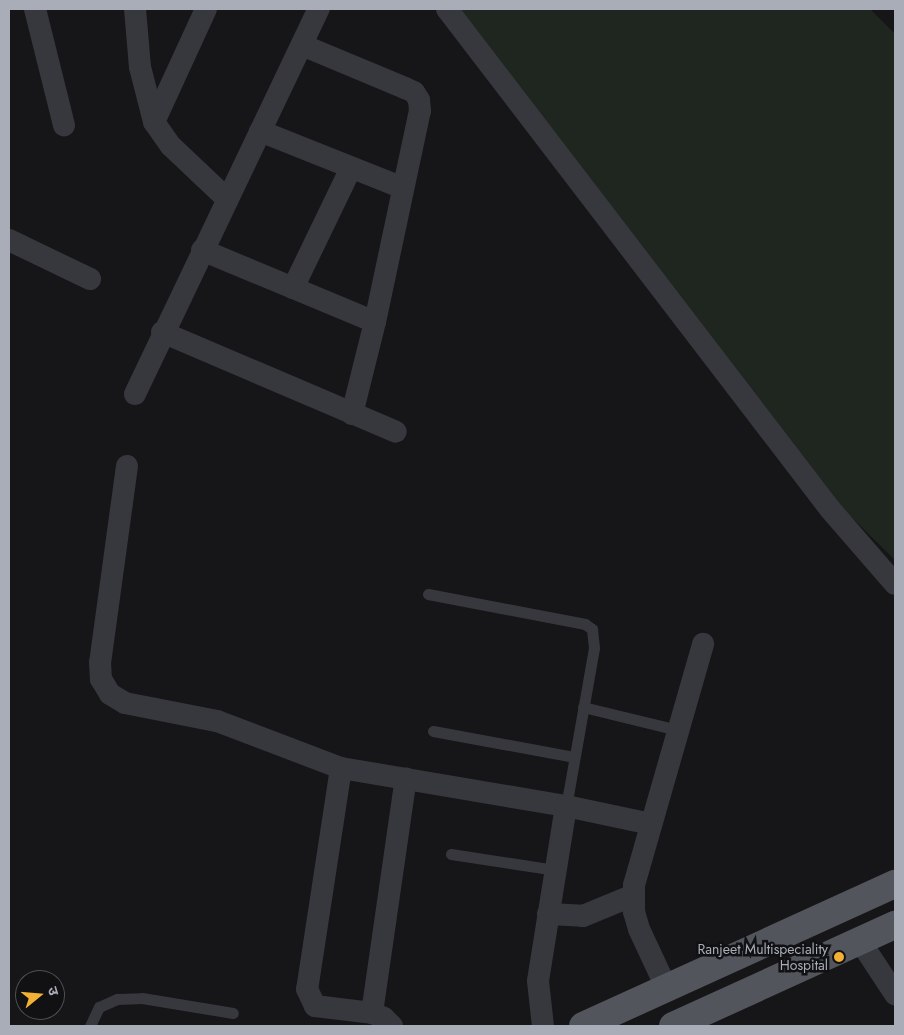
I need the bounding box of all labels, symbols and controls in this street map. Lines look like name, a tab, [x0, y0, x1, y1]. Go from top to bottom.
place label: Ranjeet Multispeciality Hospital	[697, 941, 828, 974]
marker: Ranjeet Multispeciality Hospital	[832, 950, 846, 964]
north arrow	[15, 970, 65, 1020]
text: उ	[43, 984, 64, 998]

